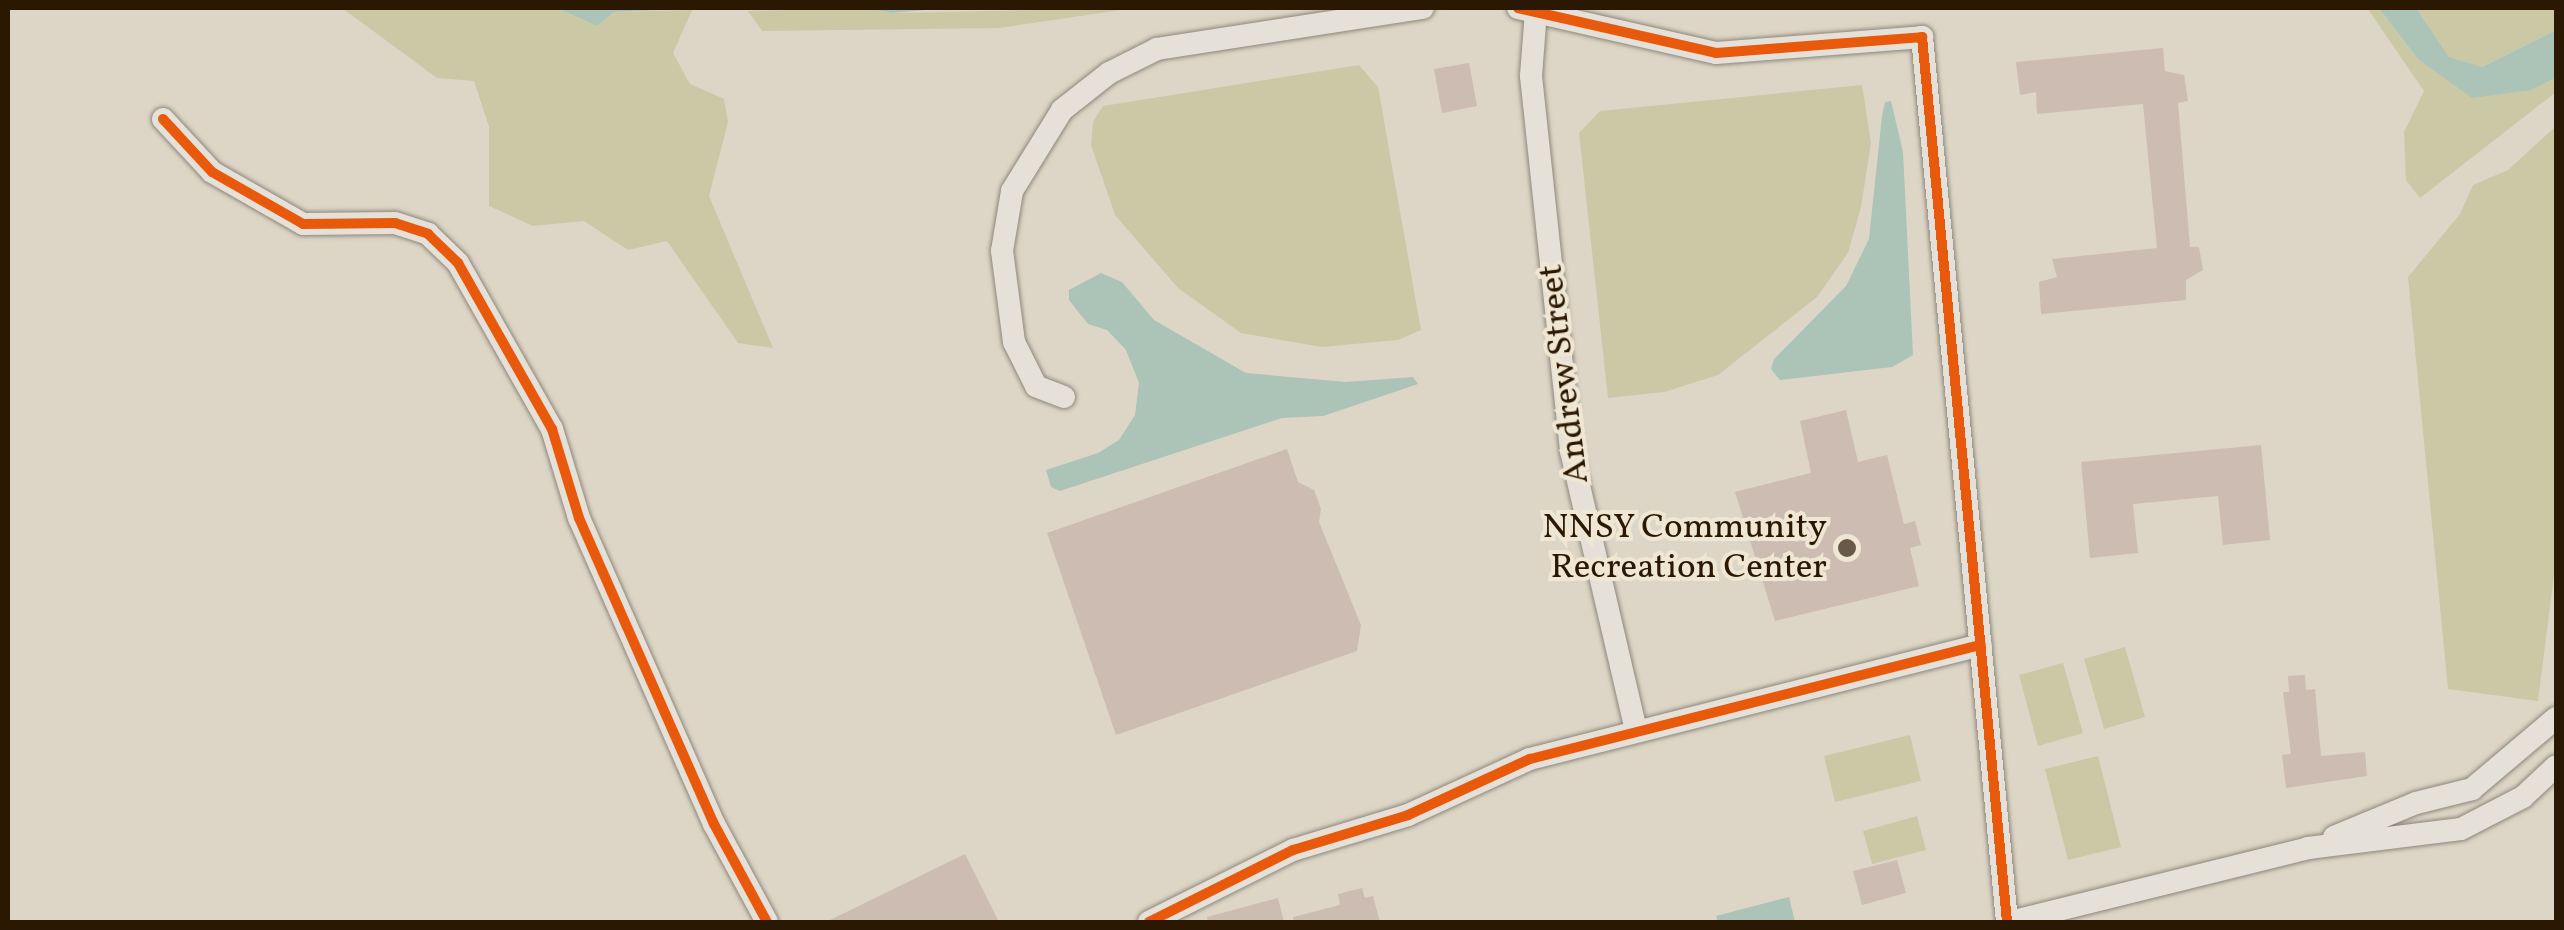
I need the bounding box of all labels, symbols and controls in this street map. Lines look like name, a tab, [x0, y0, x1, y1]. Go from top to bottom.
street label: Andrew Street	[1531, 261, 1599, 487]
place label: NNSY Community Recreation Center	[1542, 507, 1827, 589]
marker: NNSY Community Recreation Center	[1836, 537, 1858, 559]

